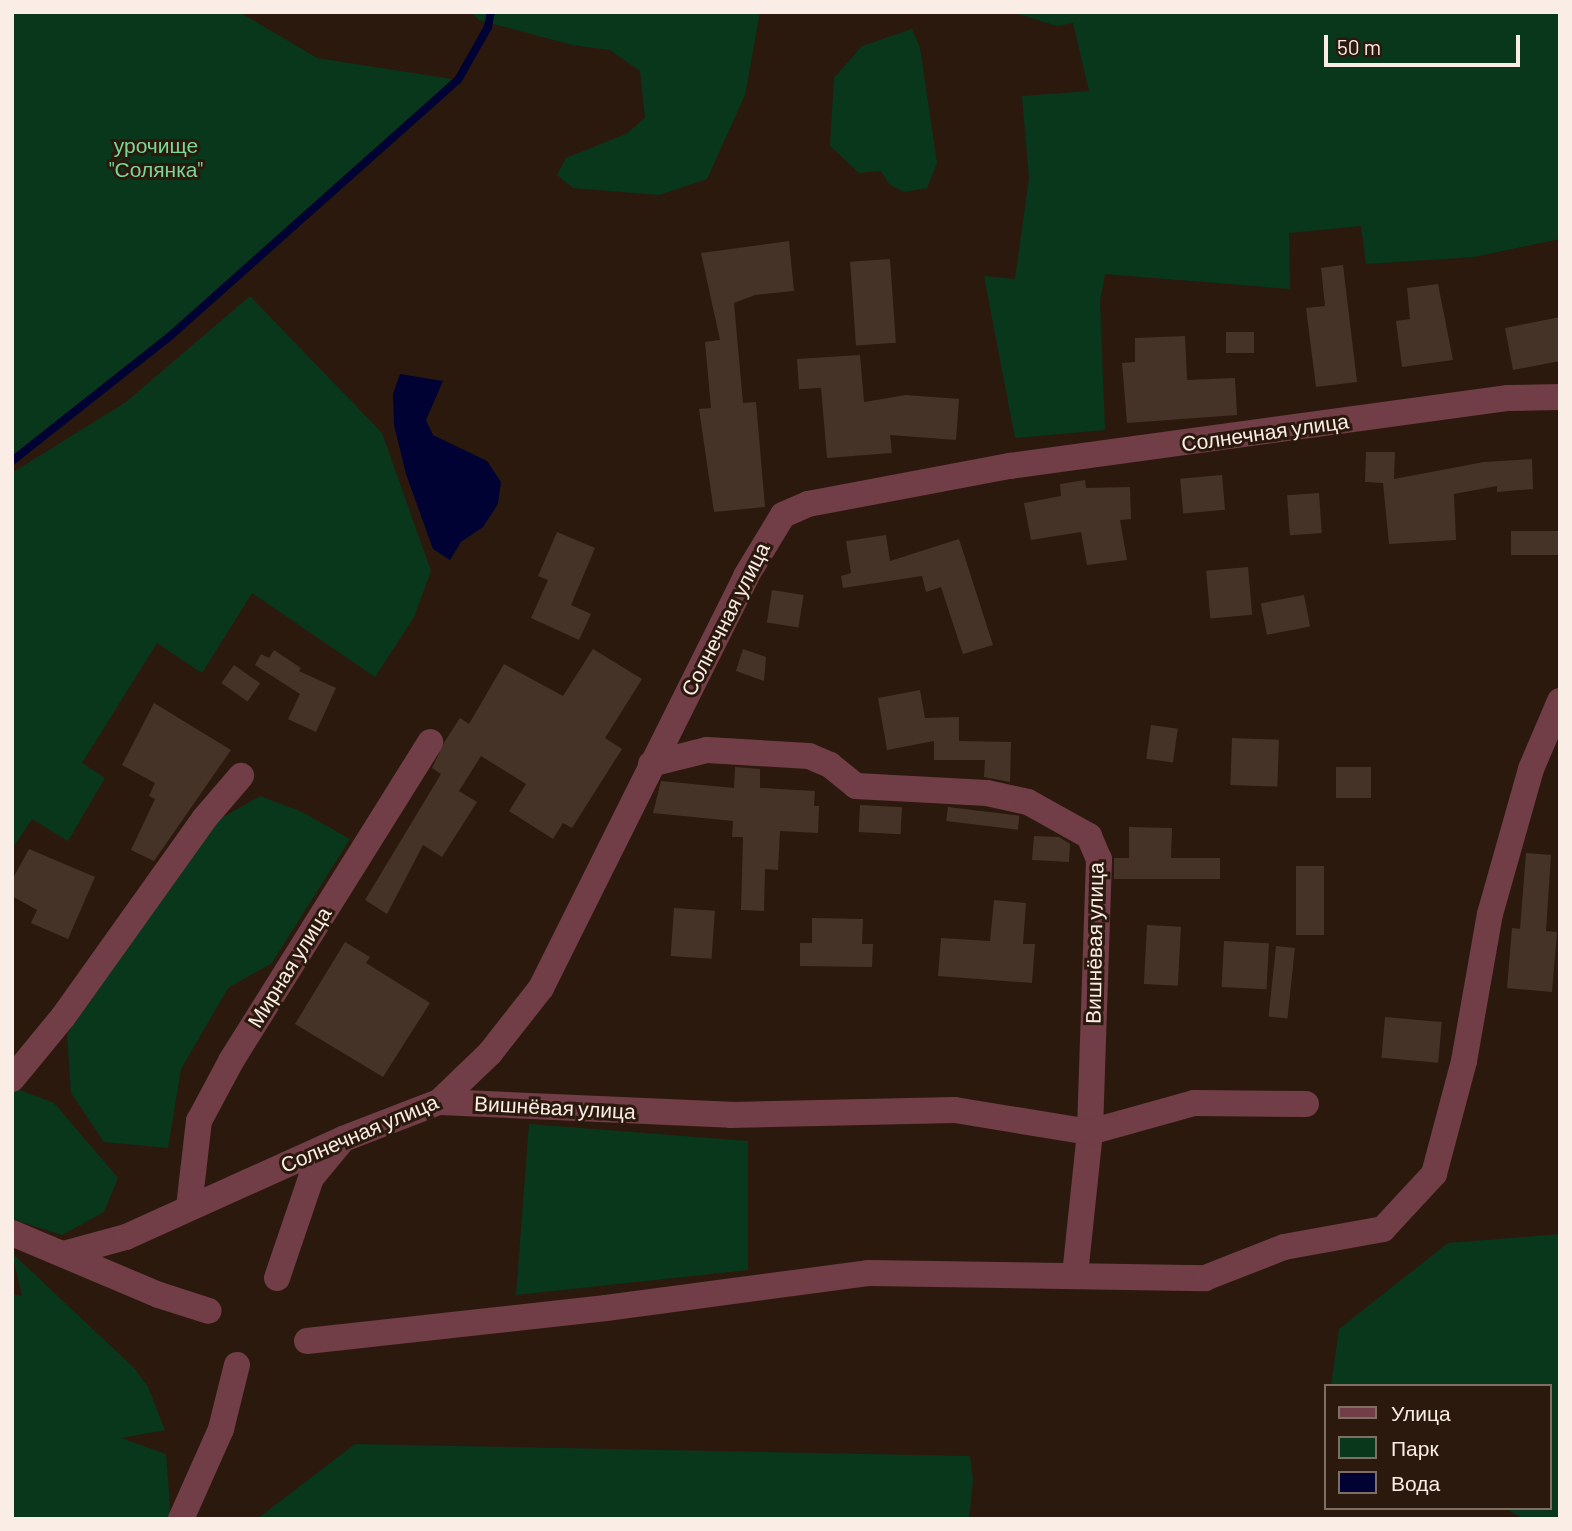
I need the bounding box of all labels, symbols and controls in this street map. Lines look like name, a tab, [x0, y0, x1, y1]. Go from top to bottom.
scale bar	[1327, 21, 1523, 65]
text: 50 m	[1337, 34, 1381, 59]
park label: урочище "Солянка"	[109, 132, 203, 182]
street label: Солнечная улица	[1180, 408, 1350, 456]
street label: Солнечная улица	[675, 538, 775, 700]
street label: Вишнёвая улица	[1080, 862, 1108, 1024]
street label: Мирная улица	[242, 902, 336, 1032]
street label: Солнечная улица	[276, 1088, 442, 1178]
street label: Вишнёвая улица	[474, 1090, 636, 1124]
legend	[1324, 1384, 1551, 1510]
text: Улица	[1391, 1400, 1451, 1425]
text: Парк	[1391, 1435, 1439, 1460]
text: Вода	[1391, 1470, 1440, 1495]

